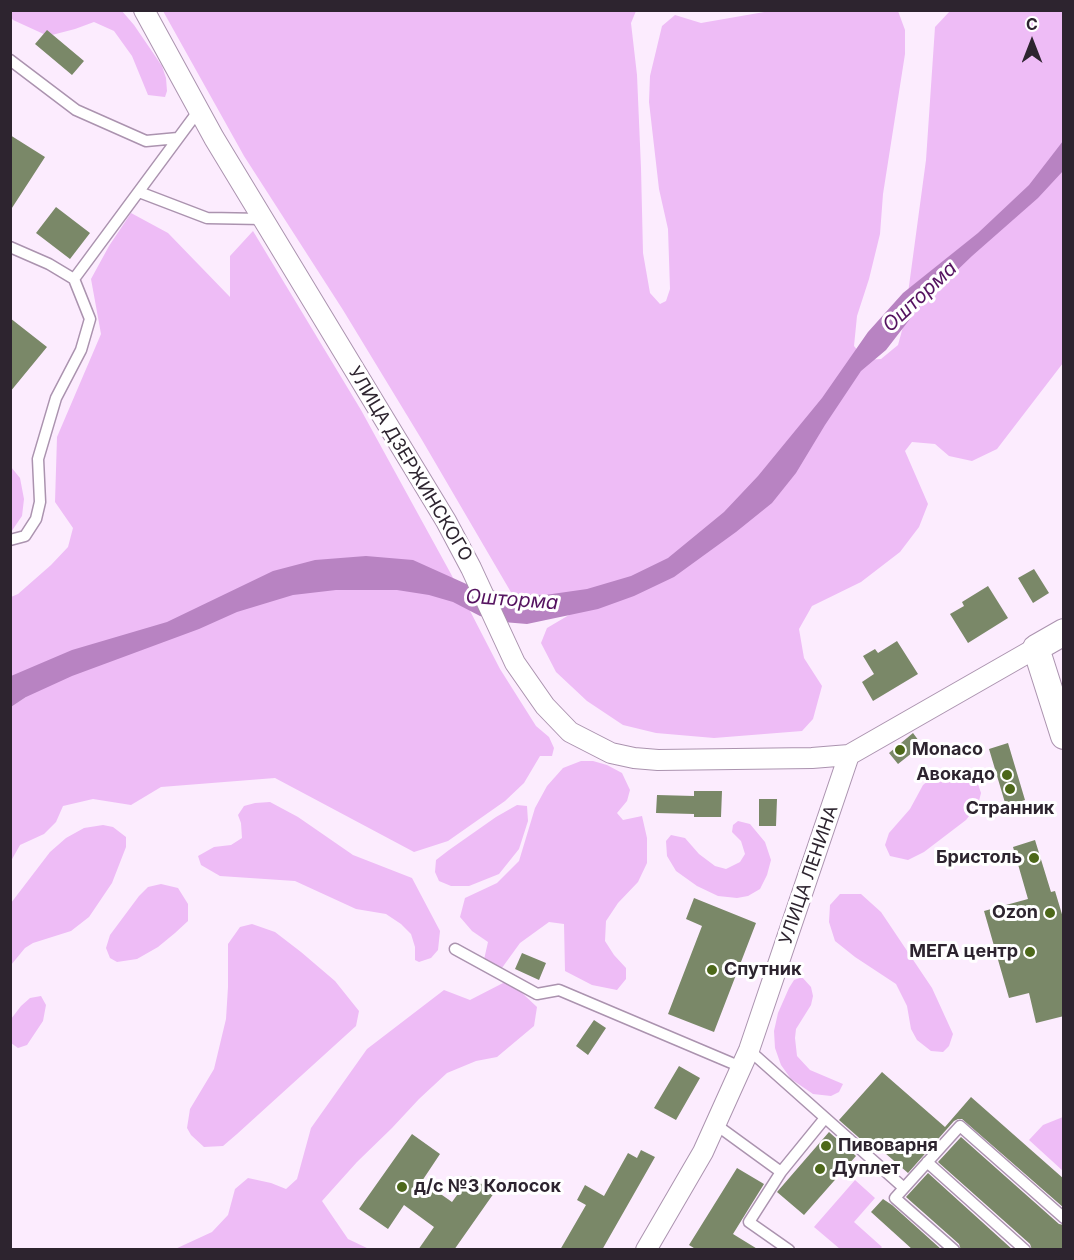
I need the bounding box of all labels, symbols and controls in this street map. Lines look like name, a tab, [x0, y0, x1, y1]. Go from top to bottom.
north arrow	[1002, 12, 1062, 72]
text: С	[1026, 14, 1038, 34]
water label: Ошторма	[878, 257, 962, 337]
street label: УЛИЦА ДЗЕРЖИНСКОГО	[343, 363, 477, 565]
water label: Ошторма	[465, 585, 559, 615]
place label: Monaco	[912, 739, 983, 761]
marker: Monaco	[893, 743, 907, 757]
place label: Авокадо	[916, 764, 995, 786]
marker: Авокадо	[1000, 768, 1014, 782]
marker: Странник	[1003, 782, 1017, 796]
place label: Странник	[966, 798, 1054, 820]
street label: УЛИЦА ЛЕНИНА	[775, 803, 843, 947]
place label: Бристоль	[936, 847, 1022, 869]
marker: Бристоль	[1027, 851, 1041, 865]
place label: Ozon	[992, 902, 1038, 924]
marker: Ozon	[1043, 906, 1057, 920]
place label: МЕГА центр	[909, 941, 1018, 963]
marker: МЕГА центр	[1023, 945, 1037, 959]
place label: Спутник	[724, 959, 801, 981]
marker: Спутник	[705, 963, 719, 977]
place label: Пивоварня	[838, 1135, 938, 1157]
marker: Пивоварня	[819, 1139, 833, 1153]
place label: Дуплет	[832, 1158, 900, 1180]
marker: Дуплет	[813, 1162, 827, 1176]
place label: д/с №3 Колосок	[414, 1176, 561, 1198]
marker: д/с №3 Колосок	[395, 1180, 409, 1194]

